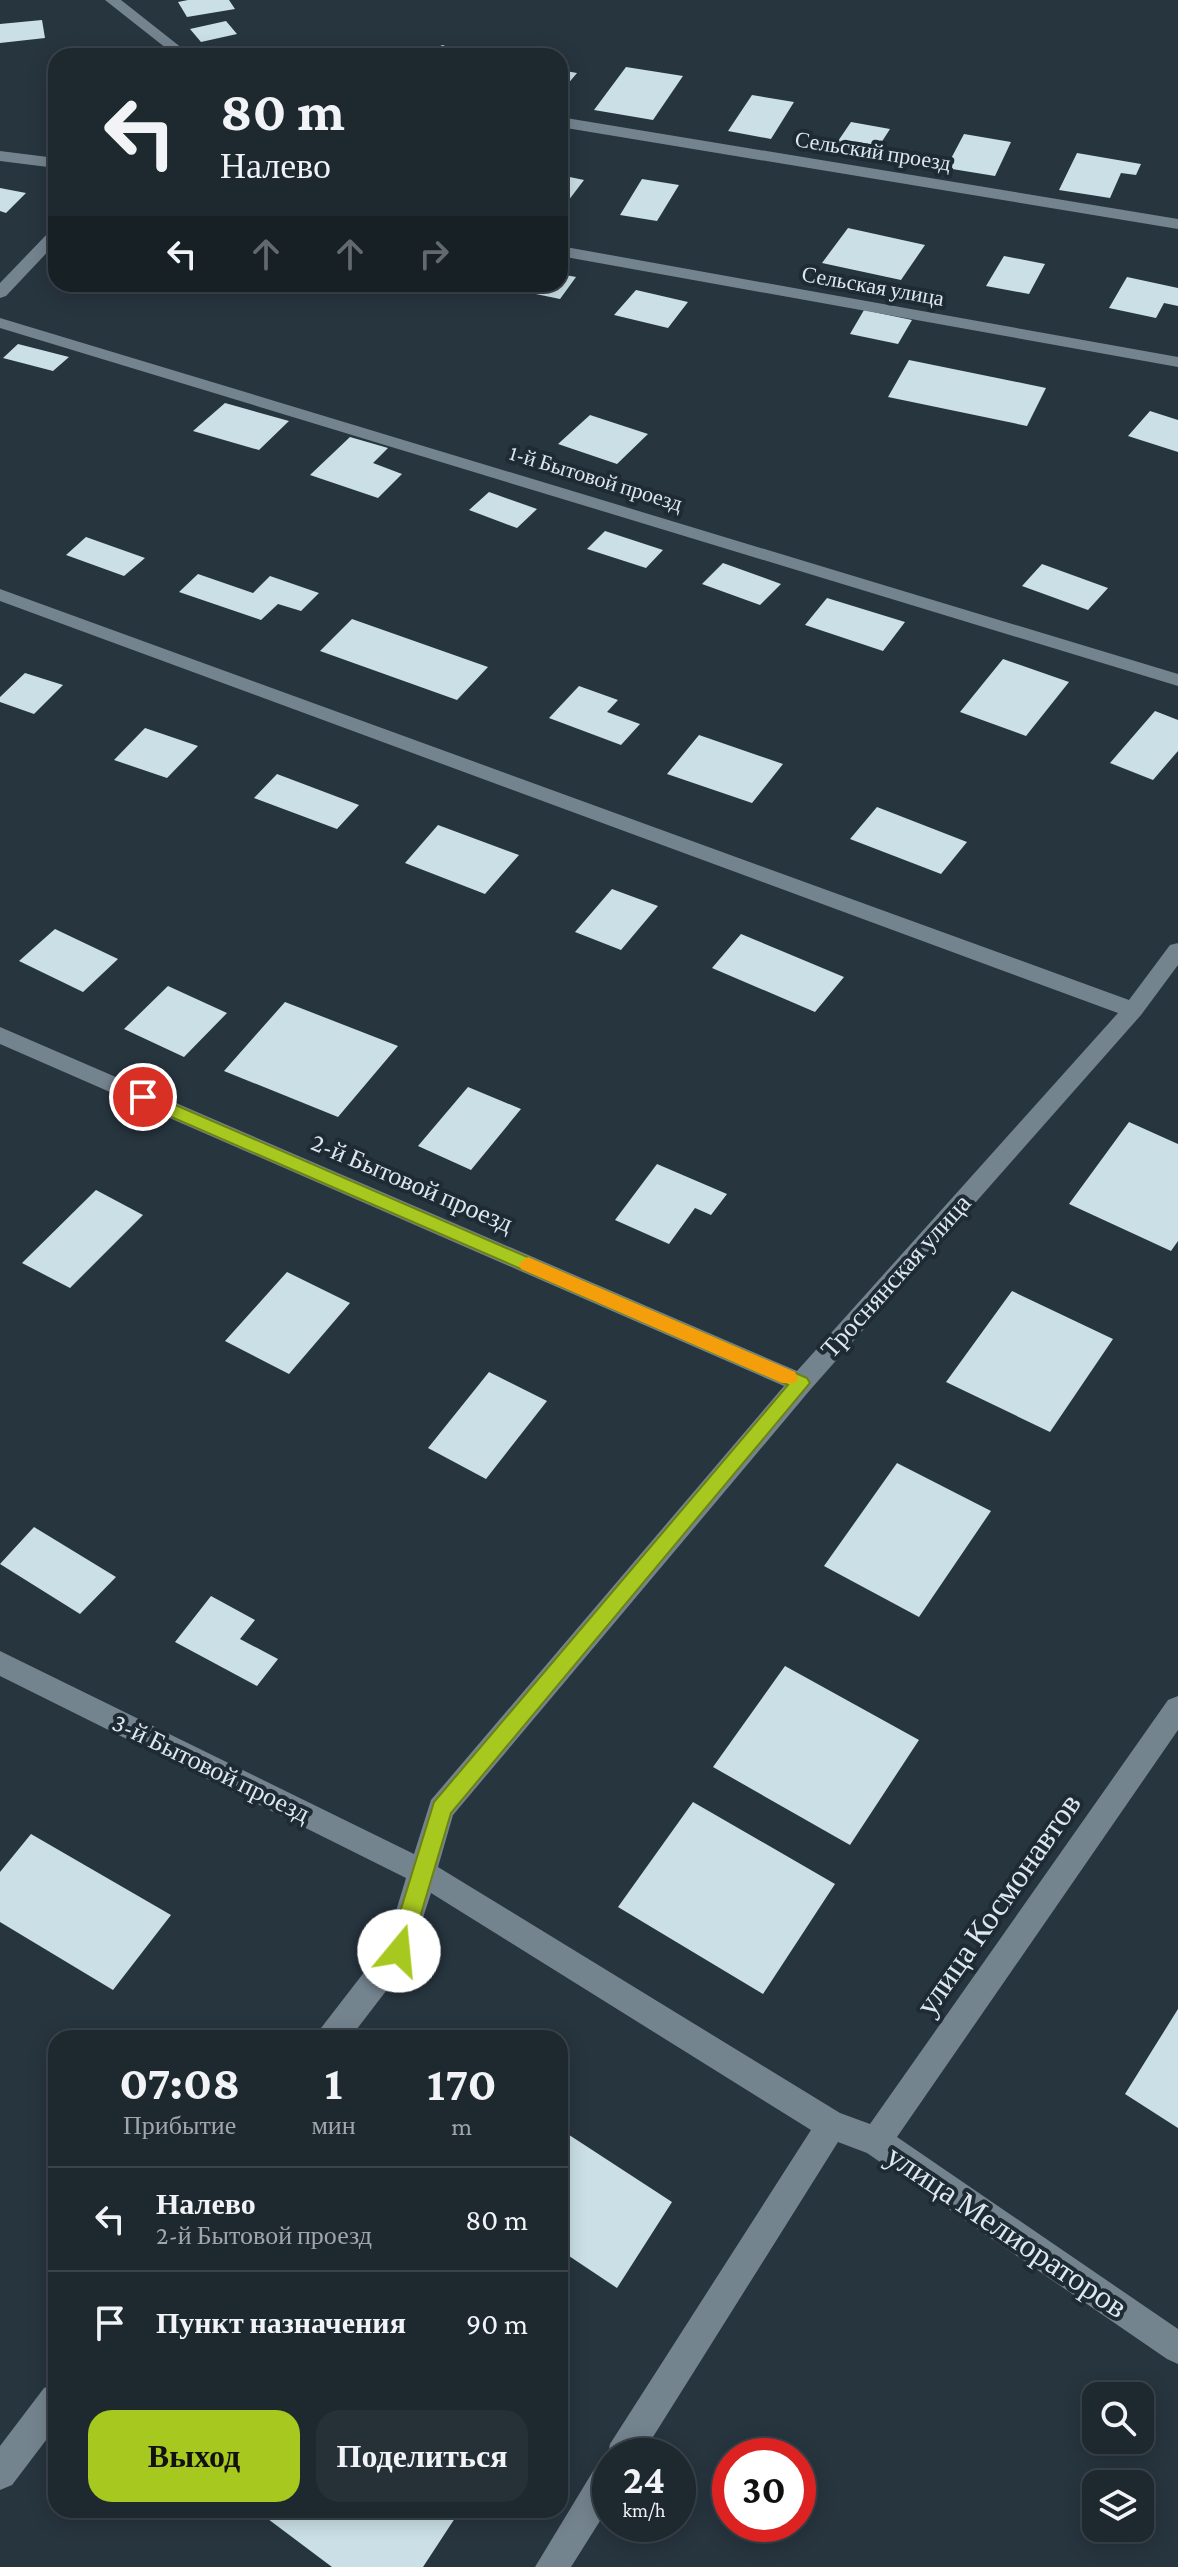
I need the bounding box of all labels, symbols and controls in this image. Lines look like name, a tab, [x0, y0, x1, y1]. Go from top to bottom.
icon: left	[88, 80, 192, 184]
text: 80 m	[220, 80, 345, 142]
street label: Сельский проезд	[793, 126, 953, 176]
text: Налево	[220, 146, 331, 186]
icon: left	[160, 232, 204, 276]
icon: ahead	[244, 232, 288, 276]
icon: ahead	[328, 232, 372, 276]
icon: right	[412, 232, 456, 276]
street label: Сельская улица	[800, 261, 946, 311]
street label: 1-й Бытовой проезд	[506, 440, 686, 516]
pin	[109, 1063, 177, 1131]
icon: arrive	[121, 1075, 165, 1119]
street label: 2-й Бытовой проезд	[307, 1127, 517, 1239]
street label: Троснянская улица	[815, 1188, 977, 1363]
street label: 3-й Бытовой проезд	[108, 1708, 314, 1828]
street label: улица Космонавтов	[908, 1786, 1088, 2022]
position arrow	[357, 1909, 441, 1993]
text: 07:08	[119, 2056, 240, 2109]
text: 1	[325, 2056, 343, 2109]
text: 170	[427, 2057, 497, 2110]
text: Прибытие	[123, 2111, 236, 2140]
text: мин	[311, 2111, 356, 2140]
text: m	[451, 2112, 472, 2141]
street label: улица Мелиораторов	[880, 2137, 1134, 2325]
text: Налево	[156, 2187, 256, 2220]
icon: left	[88, 2197, 132, 2241]
text: 80 m	[465, 2203, 528, 2236]
text: 2-й Бытовой проезд	[156, 2221, 372, 2250]
icon: arrive	[88, 2301, 132, 2345]
text: Пункт назначения	[156, 2306, 406, 2339]
text: 90 m	[466, 2307, 528, 2340]
map controls	[1082, 2382, 1154, 2542]
button: search	[1082, 2382, 1154, 2454]
button: Выход	[88, 2410, 300, 2502]
button: Поделиться	[316, 2410, 528, 2502]
speed limit sign: 30	[712, 2438, 816, 2542]
text: 24	[623, 2457, 665, 2502]
button: layers	[1082, 2470, 1154, 2542]
text: km/h	[622, 2499, 666, 2521]

